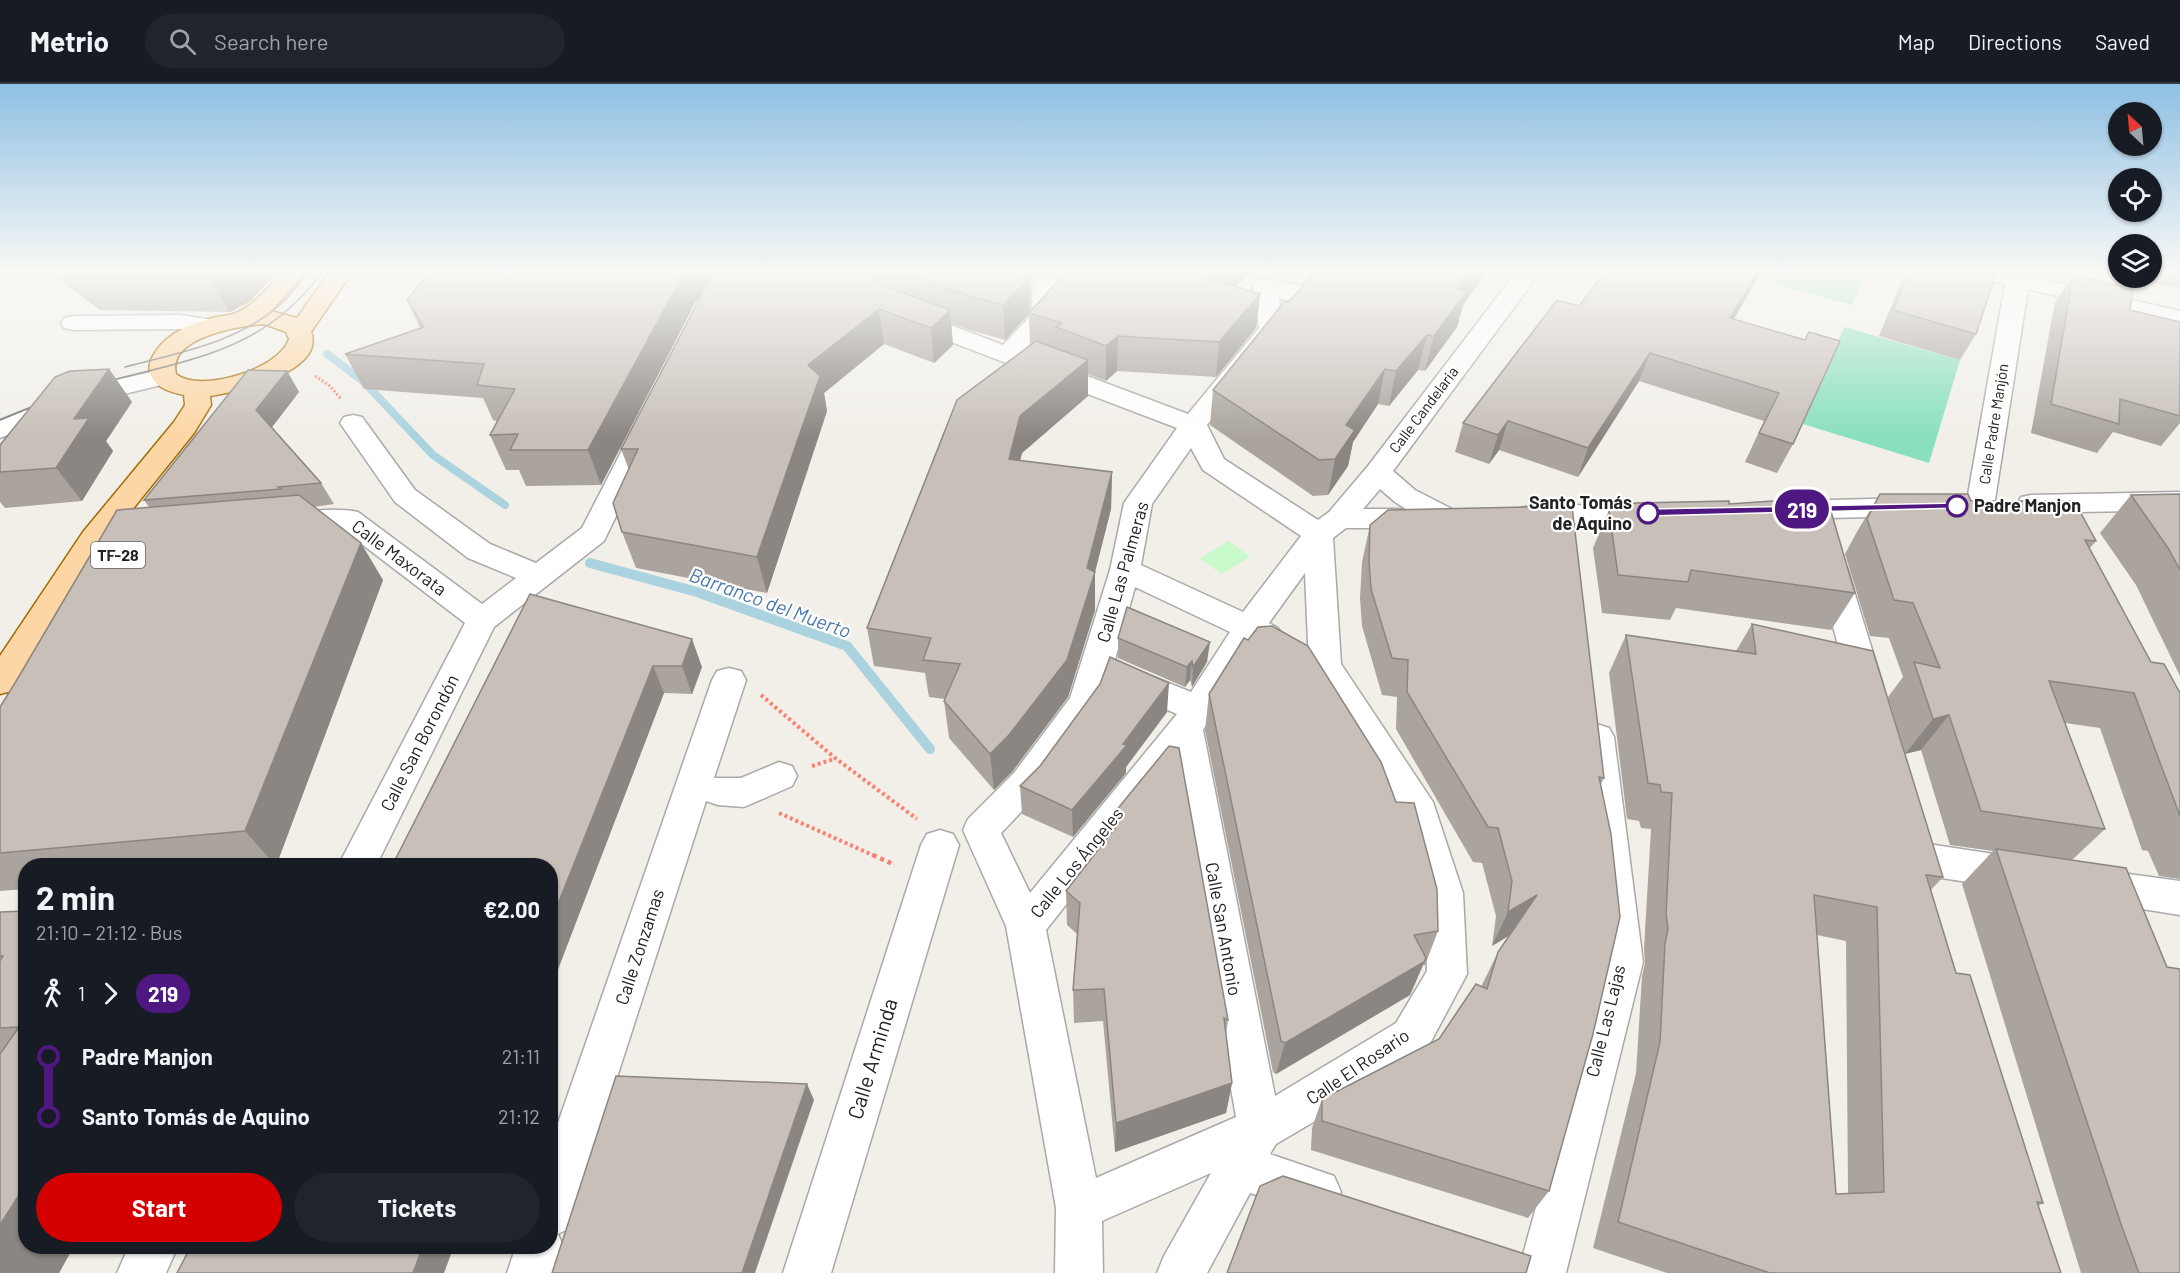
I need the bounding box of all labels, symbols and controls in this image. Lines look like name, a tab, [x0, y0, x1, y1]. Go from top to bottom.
search box	[145, 14, 565, 68]
text: Metrio	[30, 24, 109, 58]
icon: search	[166, 25, 199, 58]
text: Search here	[214, 28, 328, 54]
text: Map	[1898, 29, 1935, 54]
text: Directions	[1968, 29, 2062, 54]
text: Saved	[2095, 29, 2150, 54]
north arrow	[2108, 102, 2162, 156]
map controls	[2108, 102, 2162, 288]
button: locate	[2108, 168, 2162, 222]
button: layers	[2108, 234, 2162, 288]
street label: Calle Padre Manjón	[1975, 362, 2011, 485]
street label: Calle Candelaria	[1385, 363, 1462, 456]
line badge: 219	[1768, 490, 1836, 528]
place label: Santo Tomás de Aquino	[1529, 491, 1632, 534]
place label: Padre Manjon	[1974, 494, 2081, 516]
marker: Padre Manjon	[1946, 495, 1968, 517]
text: 219	[1787, 497, 1817, 522]
street label: Calle Las Palmeras	[1091, 499, 1153, 645]
marker: Santo Tomás de Aquino	[1637, 502, 1659, 524]
street label: Calle Maxorata	[348, 514, 451, 600]
road number: TF-28	[91, 542, 145, 568]
water label: Barranco del Muerto	[686, 562, 854, 642]
street label: Calle San Borondón	[375, 670, 463, 815]
street label: Calle Los Ángeles	[1025, 803, 1128, 922]
street label: Calle San Antonio	[1201, 860, 1247, 997]
text: 2 min	[36, 877, 115, 917]
street label: Calle Zonzamas	[610, 886, 668, 1008]
text: €2.00	[483, 896, 540, 922]
text: 21:10 – 21:12 · Bus	[36, 920, 182, 944]
street label: Calle Las Lajas	[1580, 962, 1630, 1079]
icon: walk	[36, 977, 69, 1010]
icon: forward	[94, 977, 127, 1010]
text: 1	[78, 981, 85, 1005]
text: 219	[148, 981, 178, 1006]
street label: Calle Arminda	[841, 995, 902, 1122]
street label: Calle El Rosario	[1302, 1024, 1413, 1109]
text: Padre Manjon	[82, 1043, 213, 1069]
text: 21:11	[502, 1044, 540, 1068]
text: Santo Tomás de Aquino	[82, 1103, 310, 1129]
text: 21:12	[498, 1104, 540, 1128]
button: Start	[36, 1173, 282, 1242]
button: Tickets	[294, 1173, 540, 1242]

